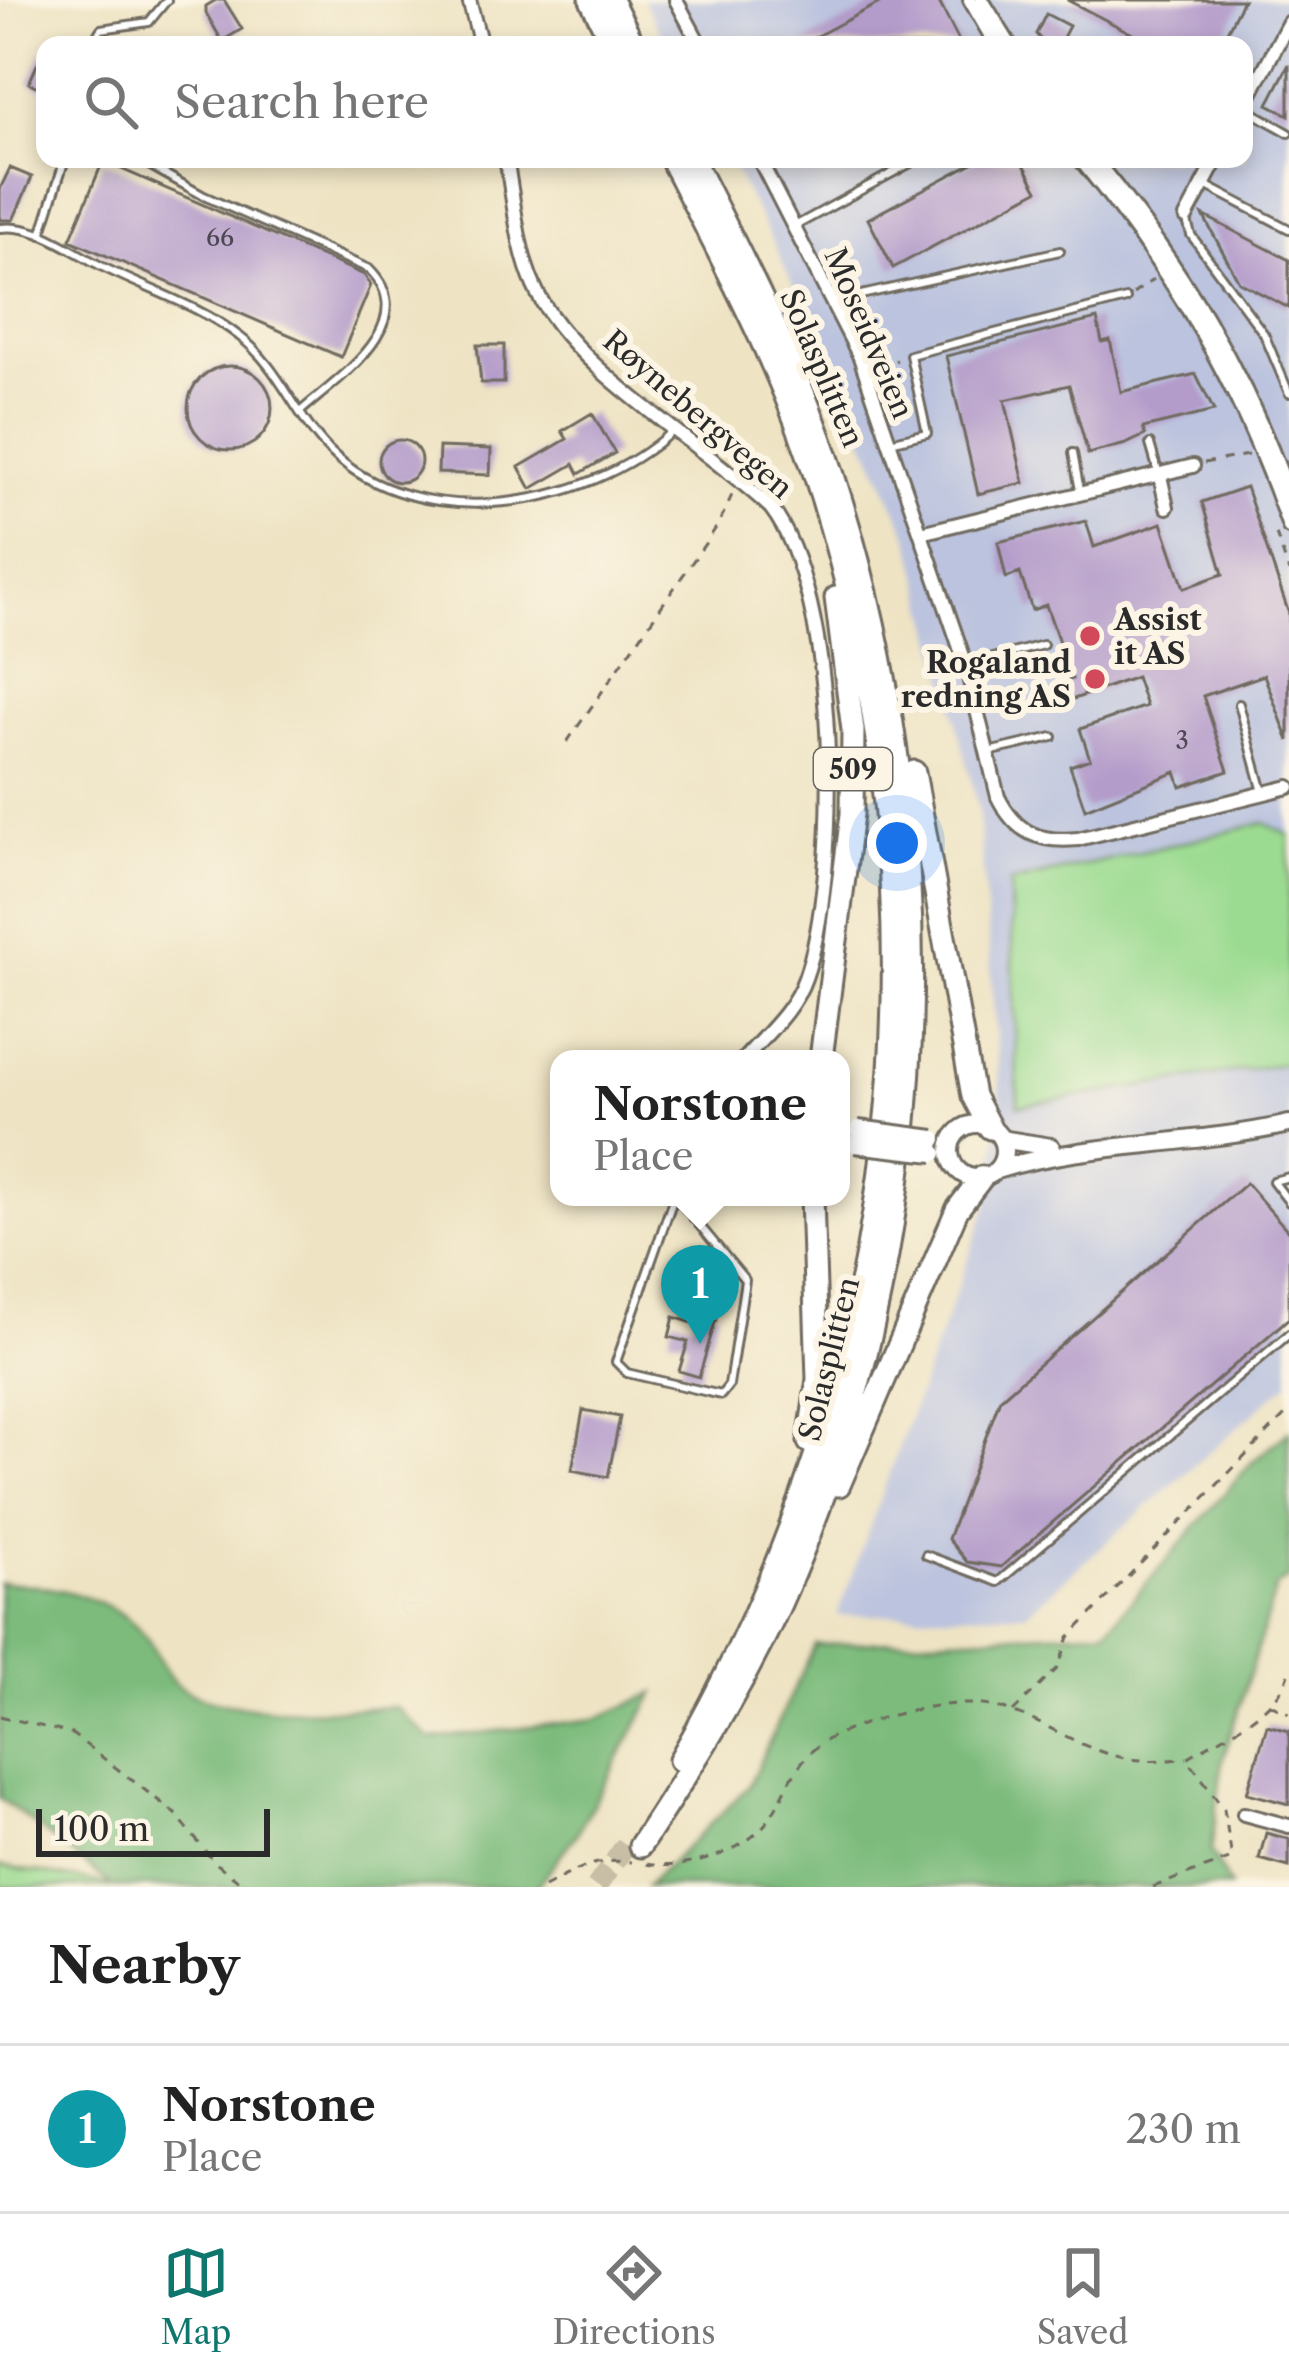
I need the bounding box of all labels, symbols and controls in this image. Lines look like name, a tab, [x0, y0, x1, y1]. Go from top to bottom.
search box	[36, 36, 1253, 168]
icon: search	[78, 69, 144, 135]
text: Search here	[174, 74, 429, 130]
house number: 66	[206, 223, 234, 252]
street label: Moseidveien	[816, 242, 922, 424]
street label: Solasplitten	[772, 284, 872, 453]
street label: Røynebergvegen	[596, 322, 800, 506]
place label: Assist it AS	[1113, 601, 1202, 672]
marker: Assist it AS	[1077, 623, 1103, 649]
place label: Rogaland redning AS	[901, 644, 1071, 715]
marker: Rogaland redning AS	[1082, 666, 1108, 692]
house number: 3	[1175, 726, 1189, 755]
road number: 509	[814, 748, 892, 790]
your location	[867, 813, 927, 873]
popup	[550, 1050, 850, 1206]
text: Norstone	[593, 1076, 807, 1132]
text: Place	[593, 1132, 693, 1180]
pin: 1	[661, 1245, 739, 1344]
street label: Solasplitten	[791, 1273, 867, 1445]
scale bar	[36, 1803, 270, 1856]
text: 100 m	[54, 1809, 149, 1850]
text: Nearby	[48, 1934, 240, 1996]
text: Norstone	[162, 2077, 376, 2133]
text: 1	[78, 2105, 96, 2153]
text: 230 m	[1126, 2105, 1241, 2153]
text: Place	[162, 2133, 262, 2181]
tab: Map	[161, 2240, 231, 2353]
tab: Directions	[553, 2240, 716, 2353]
tab: Saved	[1037, 2240, 1128, 2353]

